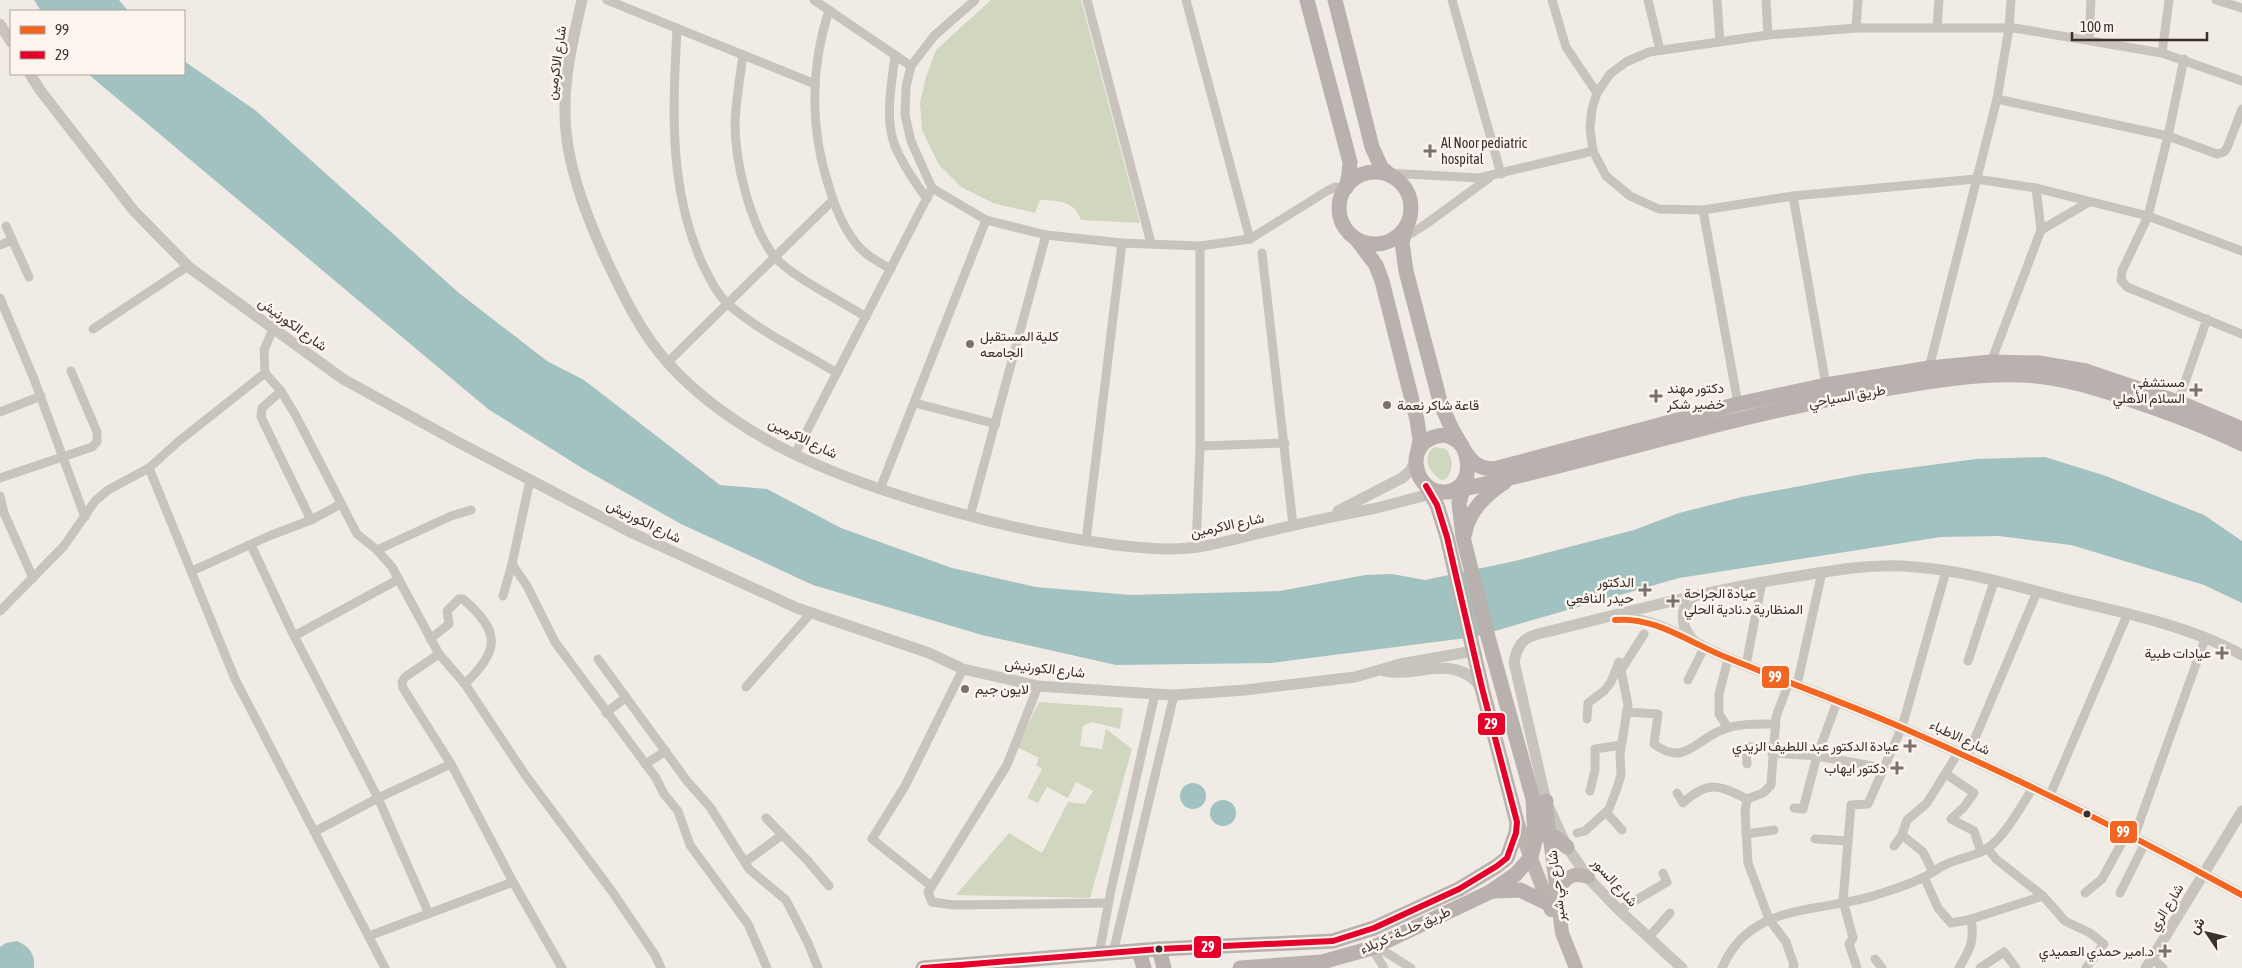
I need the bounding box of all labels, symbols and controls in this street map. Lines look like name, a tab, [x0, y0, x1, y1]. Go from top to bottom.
legend	[10, 10, 185, 75]
scale bar	[2072, 10, 2207, 42]
text: 100 m	[2080, 18, 2114, 35]
text: 99	[55, 21, 69, 38]
street label: شارع الاكرمين	[543, 25, 572, 102]
text: 29	[55, 46, 69, 63]
place label: Al Noor pediatric hospital	[1441, 135, 1528, 167]
marker: Al Noor pediatric hospital	[1423, 144, 1437, 158]
street label: شارع الكورنيش	[254, 294, 330, 357]
place label: كلية المستقبل الجامعه	[980, 328, 1059, 361]
marker: كلية المستقبل الجامعه	[964, 338, 976, 350]
place label: مستشفى السلام الأهلي	[2113, 374, 2185, 410]
place label: دكتور مهند خضير شكر	[1666, 380, 1725, 413]
street label: طريق السياحي	[1807, 381, 1887, 415]
marker: مستشفى السلام الأهلي	[2189, 383, 2203, 397]
marker: دكتور مهند خضير شكر	[1649, 389, 1663, 403]
place label: قاعة شاكر نعمة	[1397, 397, 1479, 414]
marker: قاعة شاكر نعمة	[1381, 399, 1393, 411]
street label: شارع الاكرمين	[765, 414, 840, 464]
street label: شارع الكورنيش	[603, 496, 684, 549]
street label: شارع الاكرمين	[1189, 509, 1266, 544]
place label: الدكتور حيدر النافعي	[1566, 574, 1634, 610]
marker: الدكتور حيدر النافعي	[1638, 583, 1652, 597]
place label: عيادة الجراحة المنظارية د.نادية الحلي	[1684, 585, 1803, 621]
marker: عيادة الجراحة المنظارية د.نادية الحلي	[1666, 594, 1680, 608]
place label: عيادات طبية	[2145, 645, 2211, 662]
marker: عيادات طبية	[2215, 646, 2229, 660]
street label: شارع الكورنيش	[1003, 655, 1086, 684]
line badge: 99	[1761, 665, 1790, 689]
text: 99	[1768, 669, 1782, 685]
place label: لايون جيم	[975, 681, 1029, 698]
marker: لايون جيم	[959, 683, 971, 695]
line badge: 29	[1477, 712, 1506, 736]
text: 29	[1484, 716, 1498, 732]
street label: شارع الاطباء	[1926, 716, 1993, 761]
place label: عيادة الدكتور عبد اللطيف الزيدي	[1732, 738, 1899, 758]
marker: عيادة الدكتور عبد اللطيف الزيدي	[1903, 739, 1917, 753]
place label: دكتور ايهاب	[1824, 760, 1886, 777]
marker: دكتور ايهاب	[1890, 761, 1904, 775]
unlabelled marker	[2082, 809, 2092, 819]
line badge: 99	[2109, 820, 2138, 844]
text: 99	[2116, 824, 2130, 840]
street label: شارع حي شبر	[1544, 849, 1572, 924]
street label: شارع السور	[1586, 854, 1641, 912]
street label: شارع الري	[2145, 880, 2190, 936]
street label: طريق حلــة - كربلاء	[1357, 903, 1453, 958]
north arrow	[2182, 908, 2232, 958]
text: ش	[2185, 914, 2209, 938]
line badge: 29	[1193, 935, 1222, 959]
text: 29	[1201, 939, 1215, 955]
place label: د.امير حمدي العميدي	[2039, 943, 2154, 963]
unlabelled marker	[1154, 944, 1164, 954]
marker: د.امير حمدي العميدي	[2158, 944, 2172, 958]

